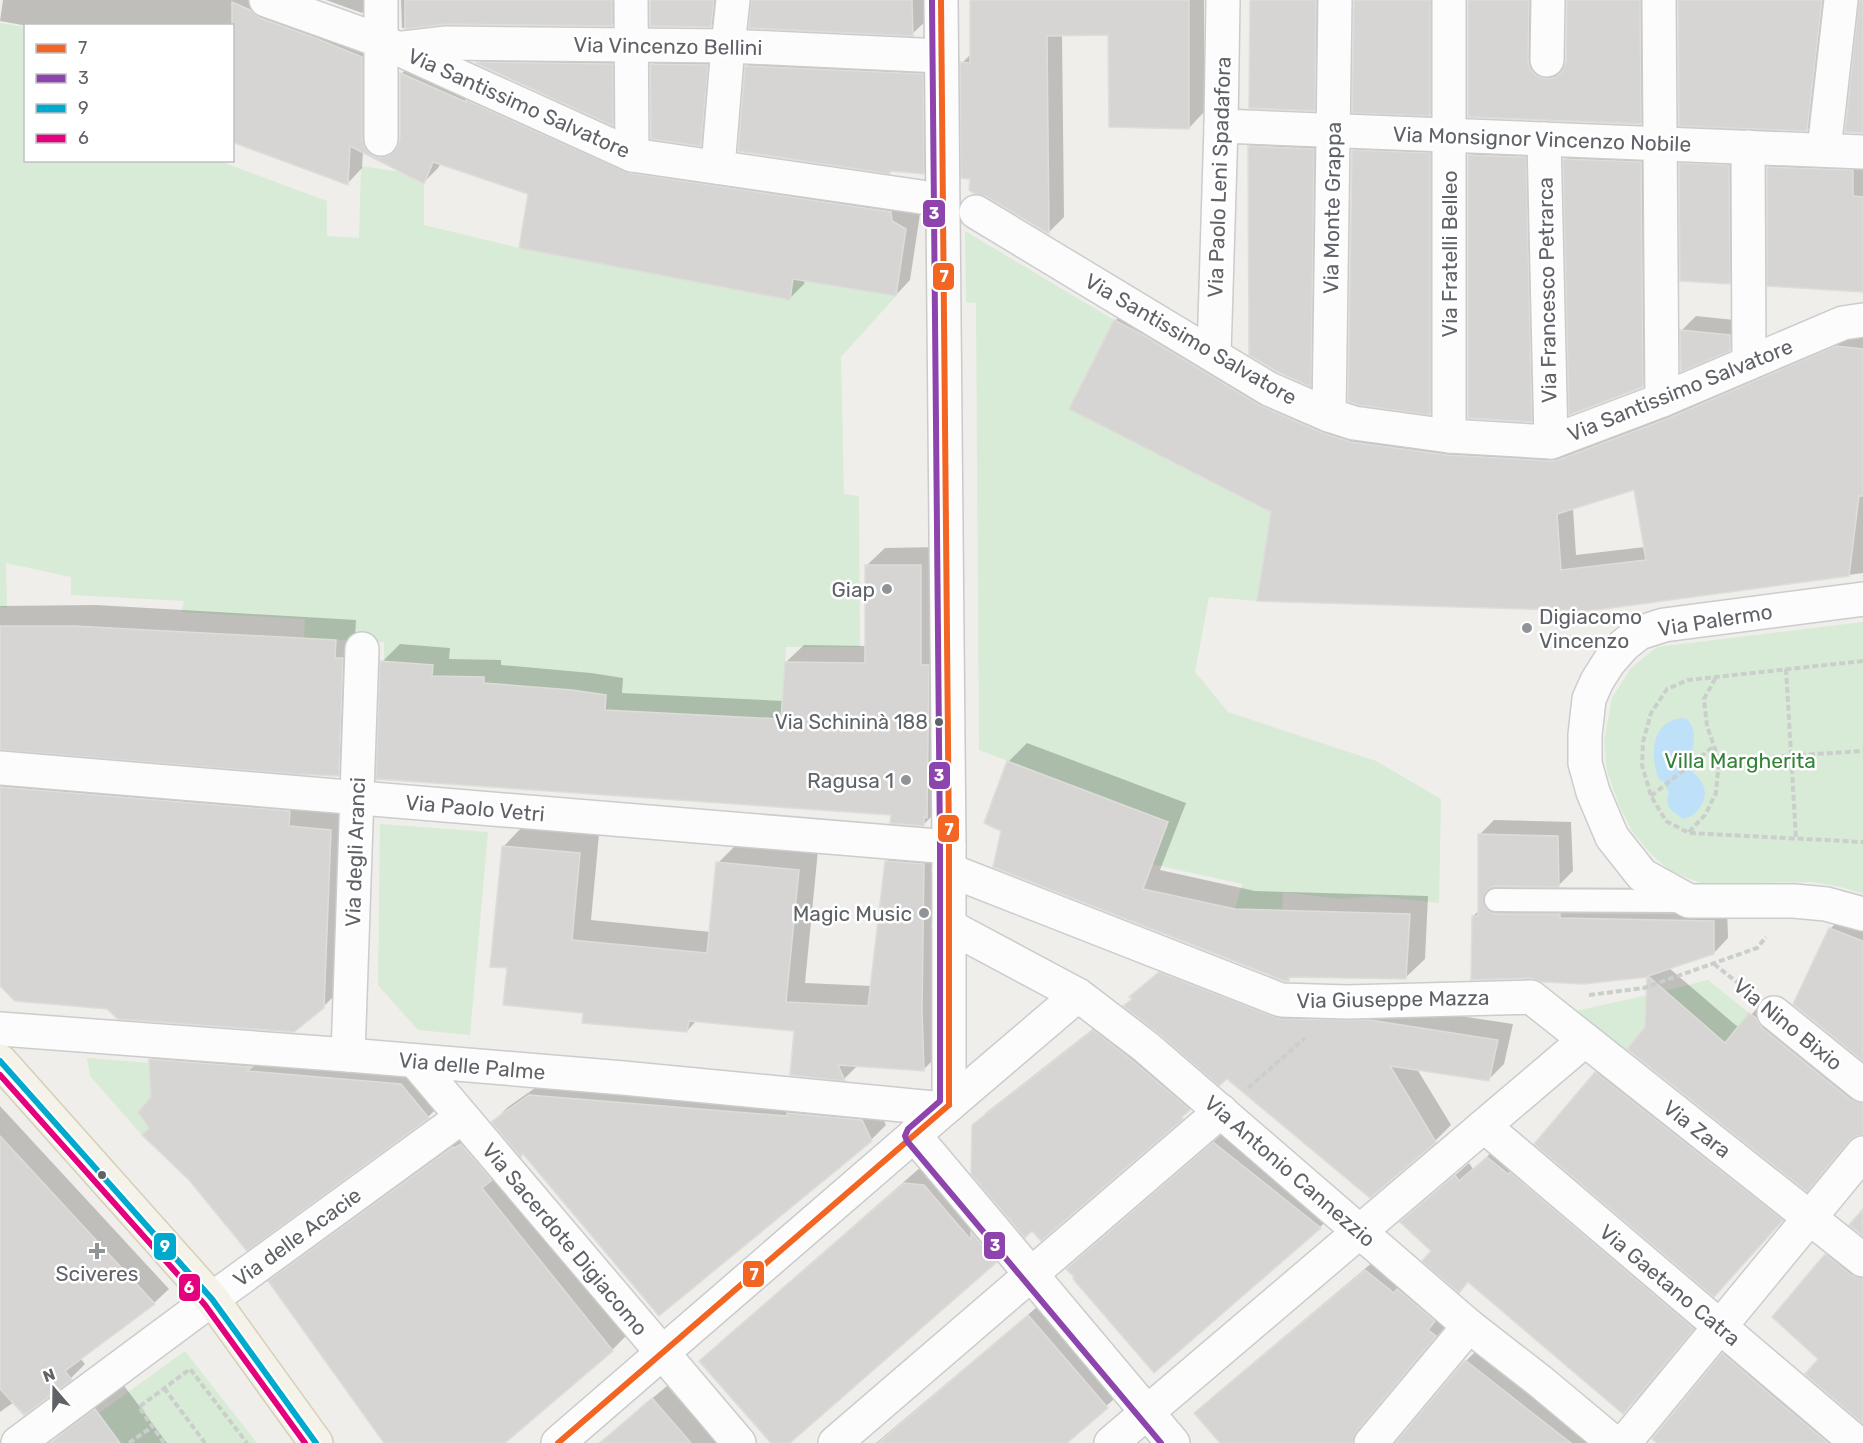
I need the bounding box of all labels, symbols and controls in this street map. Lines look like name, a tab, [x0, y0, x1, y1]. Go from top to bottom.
legend	[24, 24, 234, 162]
street label: Via Vincenzo Bellini	[573, 32, 763, 60]
text: 7	[78, 37, 87, 59]
street label: Via Santissimo Salvatore	[404, 43, 634, 163]
street label: Via Paolo Leni Spadafora	[1202, 56, 1236, 298]
text: 3	[78, 67, 89, 89]
text: 9	[78, 97, 89, 119]
street label: Via Monsignor Vincenzo Nobile	[1392, 121, 1692, 157]
street label: Via Monte Grappa	[1318, 122, 1346, 294]
text: 6	[78, 127, 89, 149]
street label: Via Fratelli Belleo	[1437, 171, 1462, 338]
street label: Via Francesco Petrarca	[1533, 177, 1561, 403]
line badge: 3	[922, 199, 946, 228]
text: 3	[929, 204, 939, 223]
line badge: 7	[932, 262, 955, 291]
text: 7	[939, 267, 949, 286]
street label: Via Santissimo Salvatore	[1081, 268, 1301, 410]
street label: Via Santissimo Salvatore	[1564, 333, 1796, 447]
place label: Giap	[832, 577, 875, 602]
marker: Giap	[880, 582, 894, 596]
street label: Via Palermo	[1656, 599, 1774, 641]
place label: Digiacomo Vincenzo	[1539, 604, 1642, 653]
marker: Digiacomo Vincenzo	[1520, 621, 1534, 635]
place label: Via Schininà 188	[775, 710, 928, 734]
marker: Via Schininà 188	[933, 716, 945, 728]
park label: Villa Margherita	[1664, 748, 1816, 773]
line badge: 3	[928, 761, 951, 790]
text: 3	[934, 766, 944, 785]
place label: Ragusa 1	[807, 768, 894, 793]
marker: Ragusa 1	[899, 773, 913, 787]
street label: Via degli Aranci	[340, 777, 370, 927]
street label: Via Paolo Vetri	[404, 789, 546, 827]
line badge: 7	[937, 814, 960, 843]
text: 7	[944, 820, 954, 839]
place label: Magic Music	[793, 901, 912, 926]
marker: Magic Music	[917, 906, 931, 920]
street label: Via Nino Bixio	[1729, 973, 1847, 1075]
street label: Via Giuseppe Mazza	[1296, 985, 1490, 1013]
street label: Via delle Palme	[398, 1047, 546, 1085]
street label: Via Antonio Cannezzio	[1199, 1090, 1381, 1252]
street label: Via Zara	[1658, 1095, 1736, 1163]
street label: Via Sacerdote Digiacomo	[477, 1138, 653, 1340]
unlabelled marker	[96, 1169, 108, 1181]
street label: Via delle Acacie	[228, 1182, 366, 1292]
street label: Via Gaetano Catra	[1595, 1219, 1745, 1351]
line badge: 3	[983, 1231, 1006, 1260]
line badge: 9	[153, 1232, 177, 1261]
text: 3	[990, 1236, 1000, 1255]
text: 9	[160, 1237, 170, 1256]
marker: Sciveres	[90, 1244, 104, 1258]
line badge: 7	[742, 1260, 765, 1288]
place label: Sciveres	[56, 1261, 139, 1286]
text: 7	[749, 1265, 759, 1284]
line badge: 6	[178, 1273, 201, 1302]
text: 6	[184, 1278, 194, 1297]
north arrow	[24, 1359, 84, 1419]
text: N	[40, 1364, 58, 1386]

